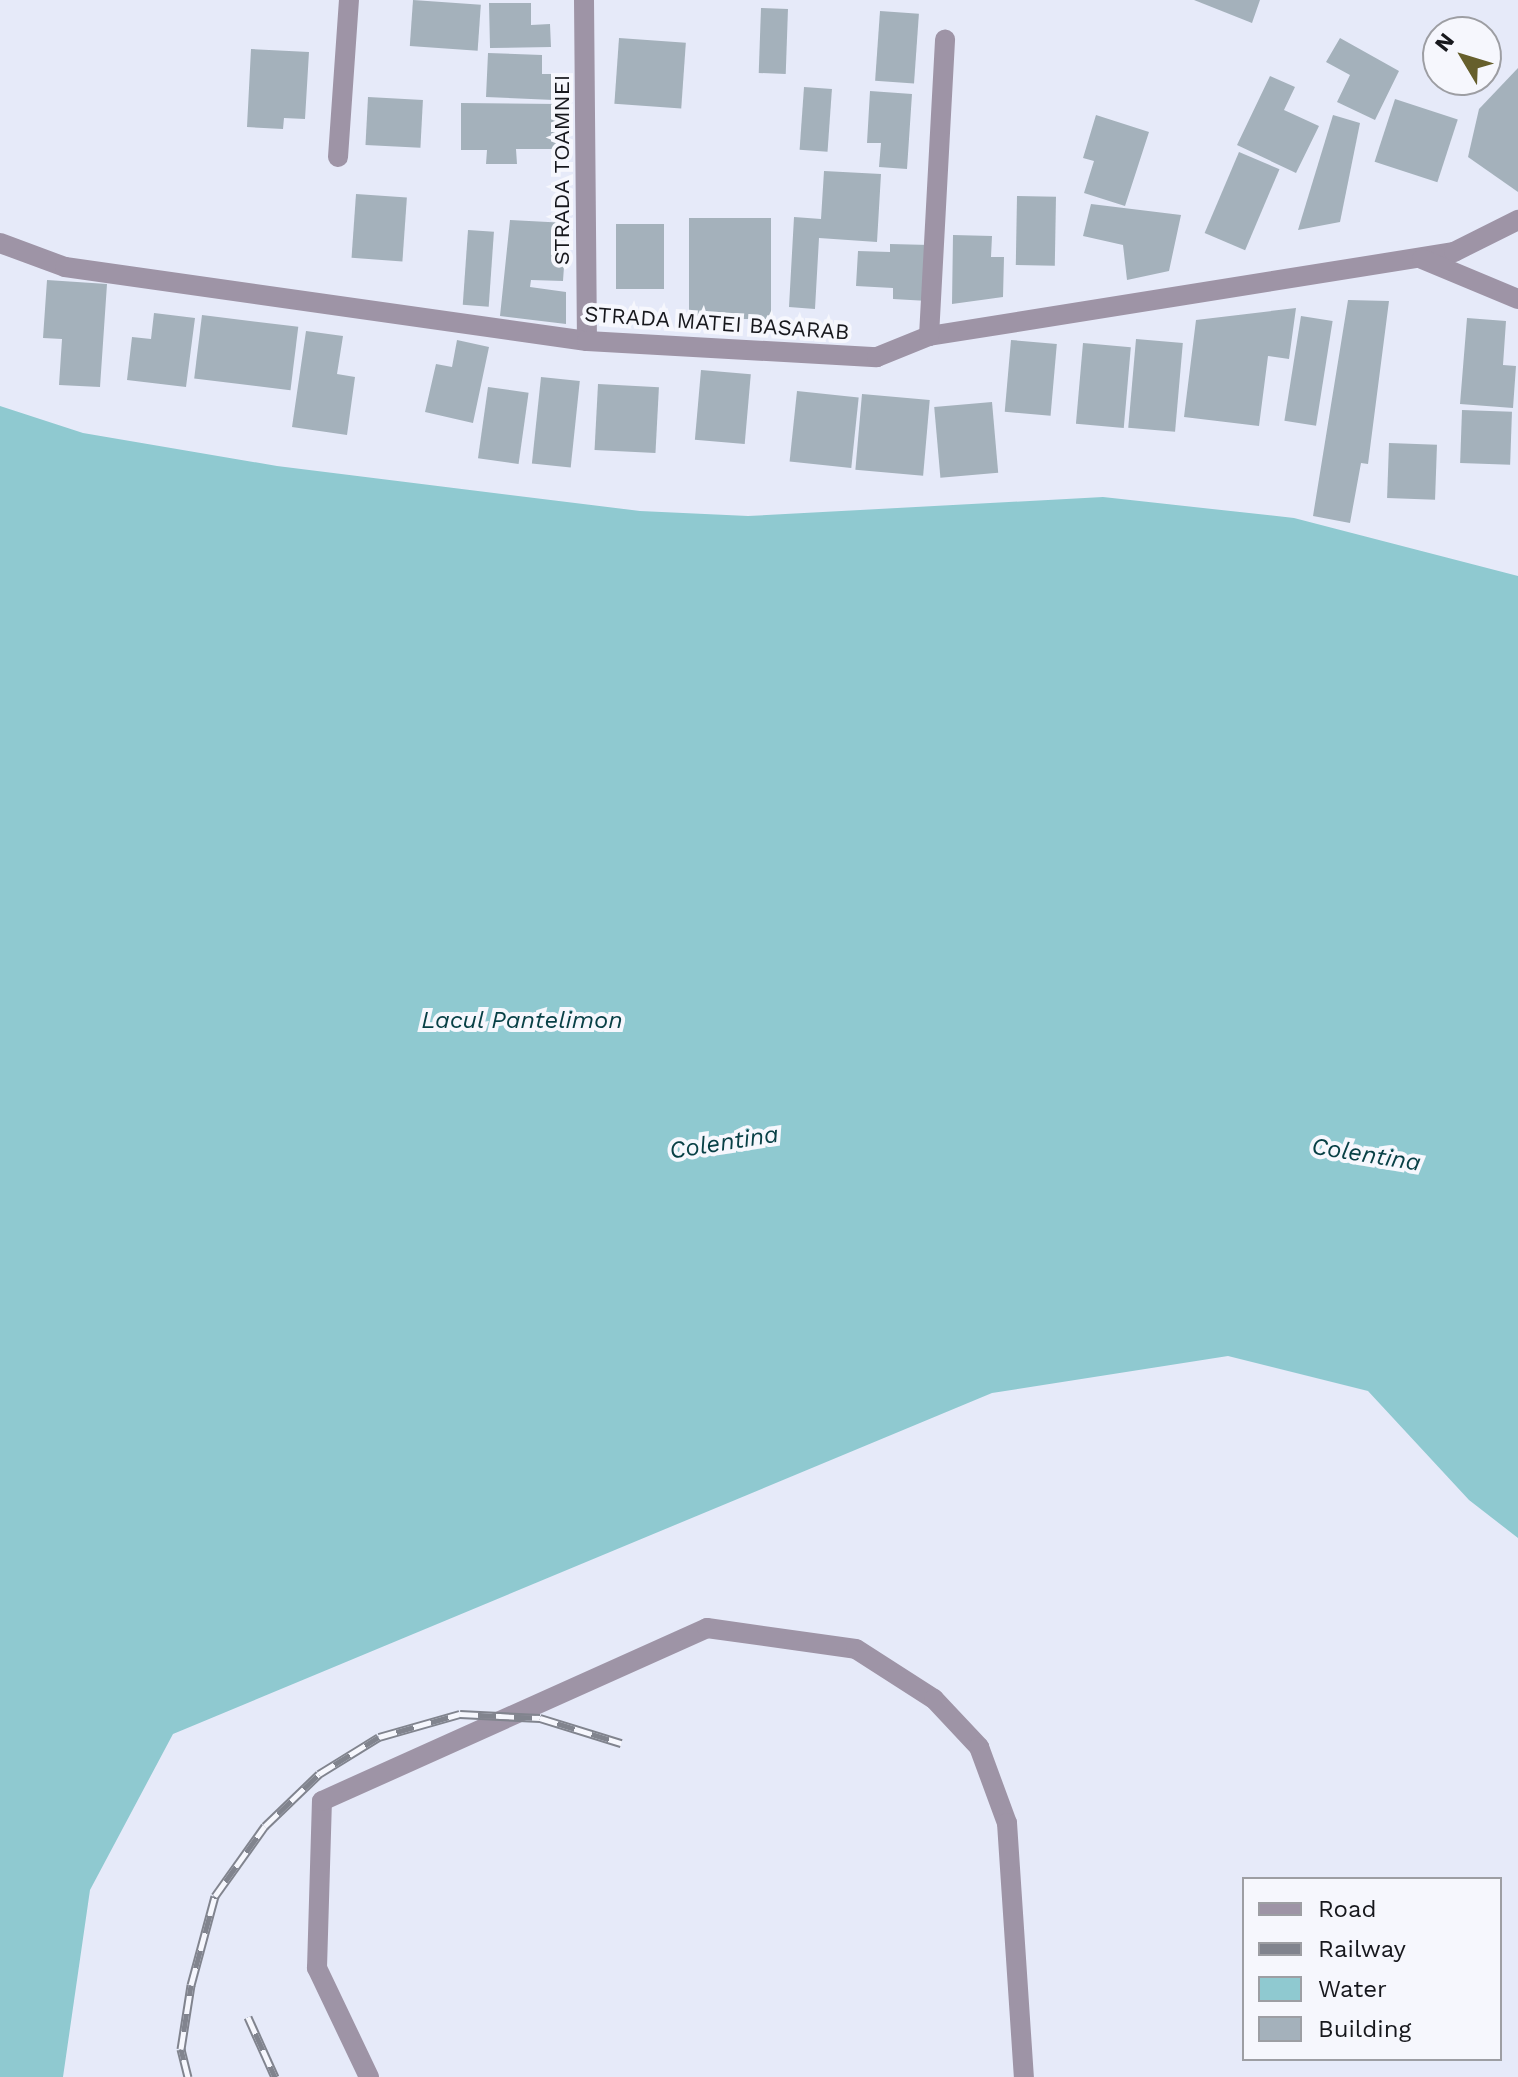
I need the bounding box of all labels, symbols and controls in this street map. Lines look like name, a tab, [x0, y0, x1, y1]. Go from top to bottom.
north arrow	[1422, 16, 1502, 96]
text: N	[1429, 28, 1459, 56]
street label: STRADA TOAMNEI	[549, 74, 575, 266]
street label: STRADA MATEI BASARAB	[583, 301, 851, 345]
water label: Lacul Pantelimon	[421, 1007, 623, 1035]
water label: Colentina	[667, 1120, 781, 1166]
water label: Colentina	[1309, 1132, 1423, 1178]
legend	[1242, 1877, 1502, 2061]
text: Road	[1318, 1895, 1377, 1923]
text: Railway	[1318, 1935, 1406, 1963]
text: Water	[1318, 1975, 1387, 2003]
text: Building	[1318, 2015, 1411, 2043]

